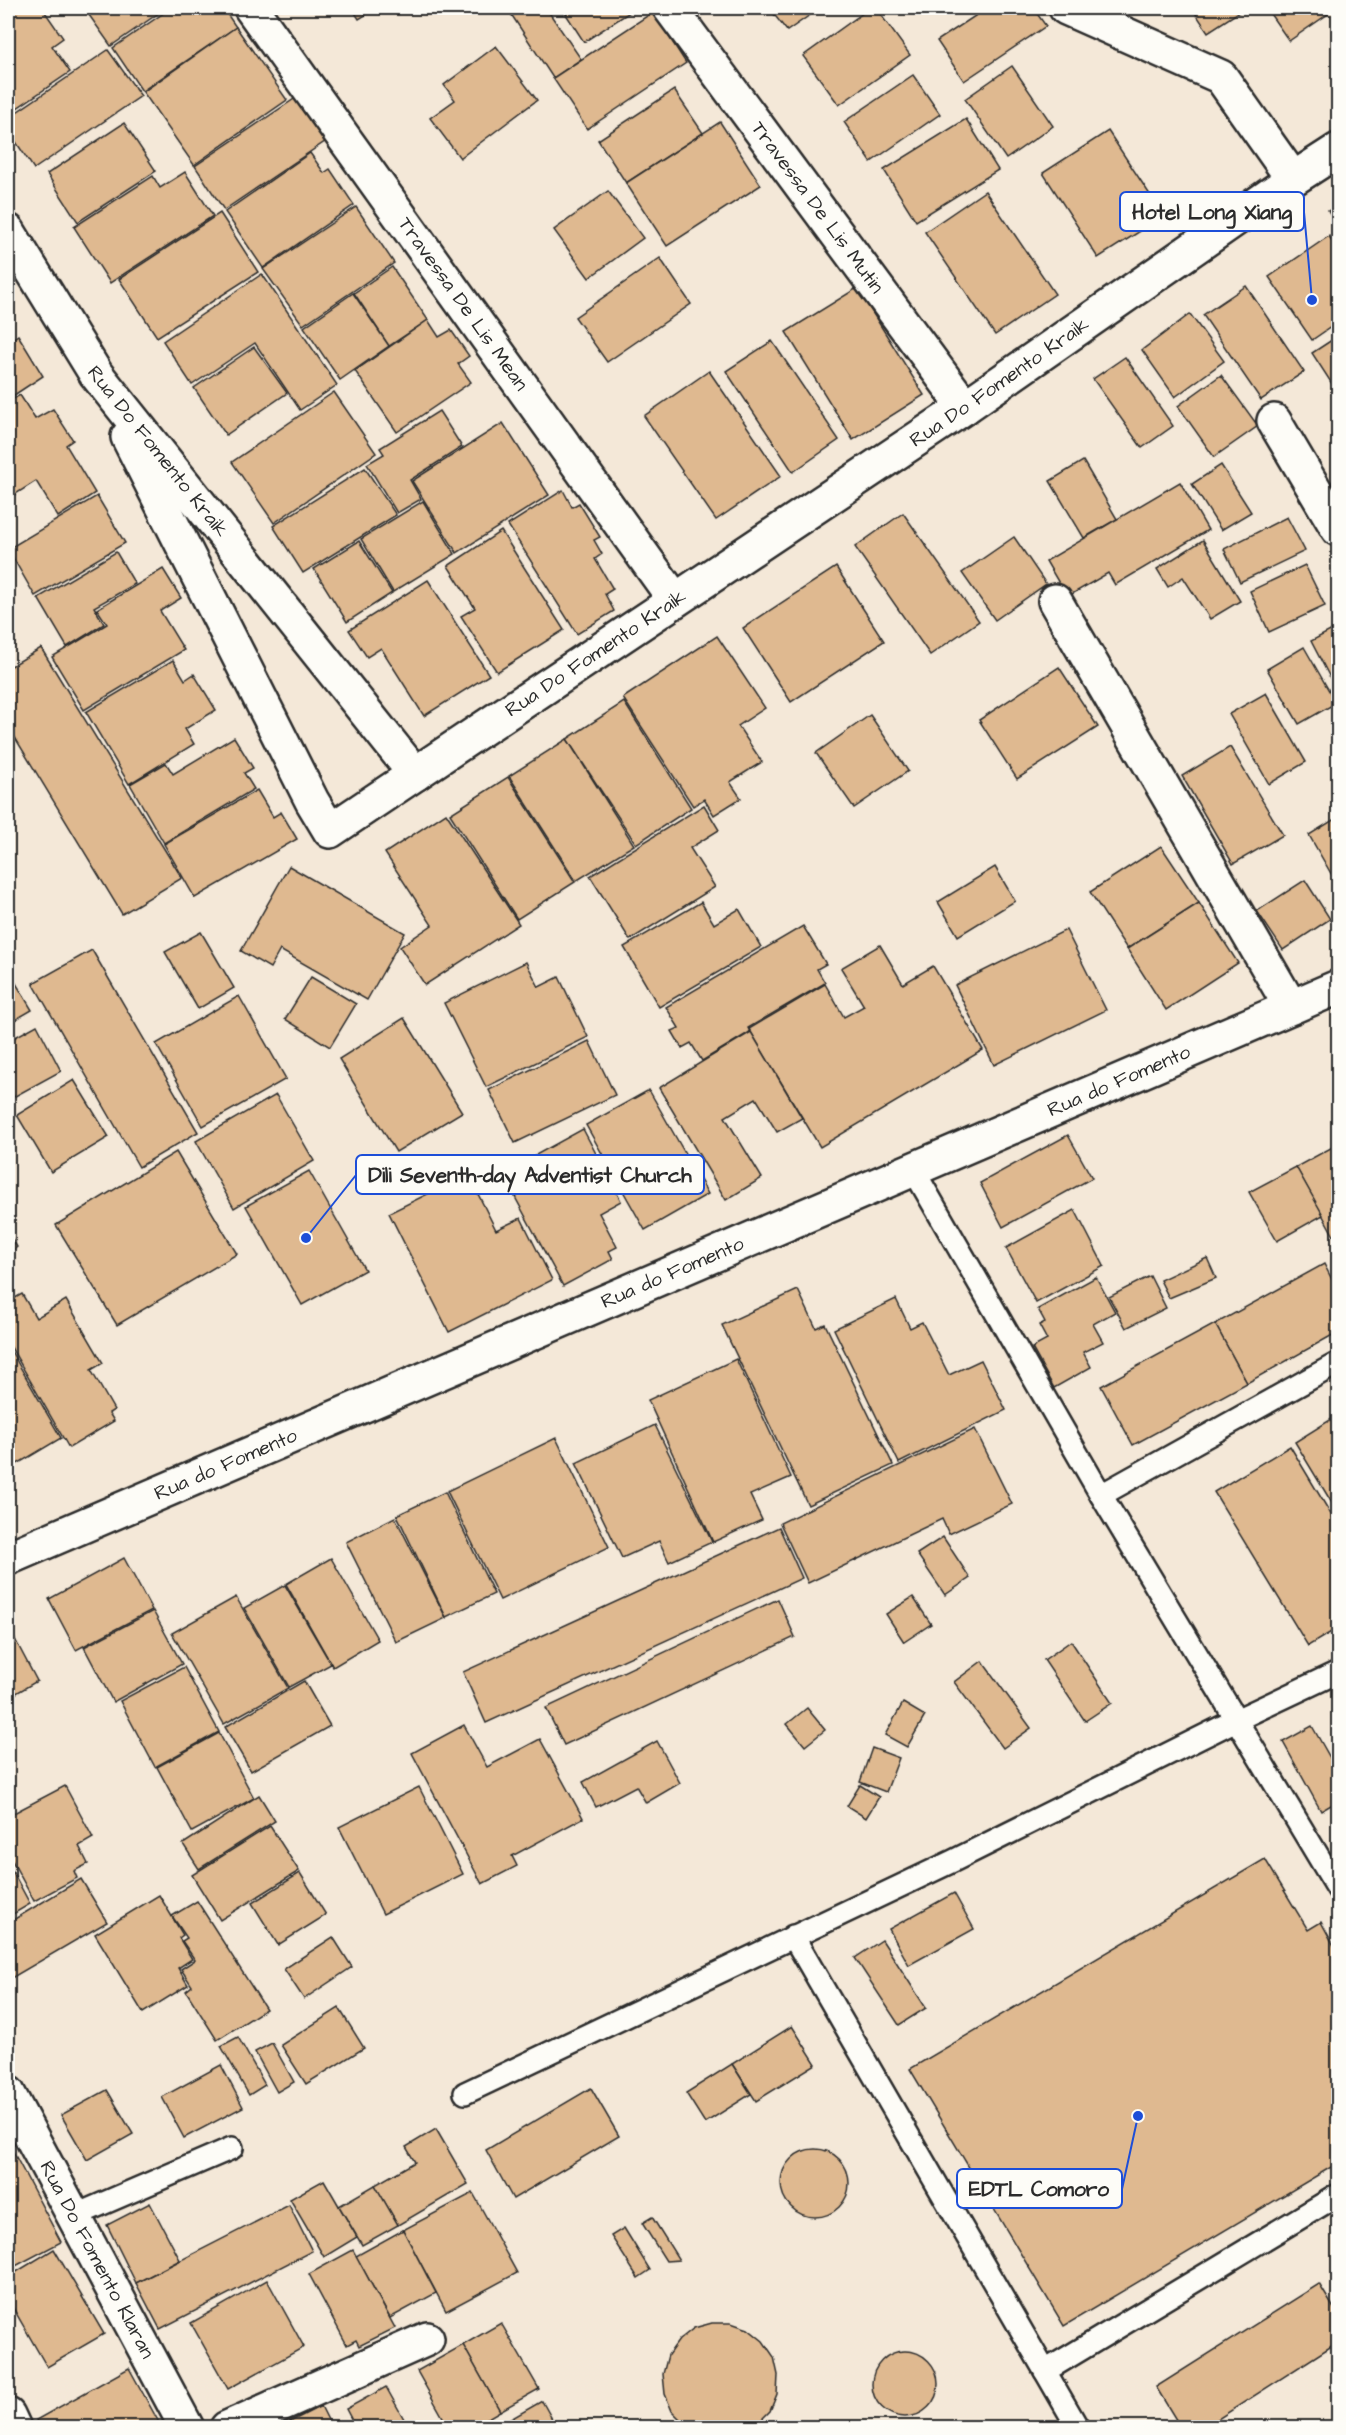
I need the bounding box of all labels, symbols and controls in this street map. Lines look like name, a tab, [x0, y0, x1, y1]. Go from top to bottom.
street label: Travessa De Lis Mutin	[744, 116, 890, 299]
callout: Hotel Long Xiang	[1120, 192, 1304, 231]
text: Hotel Long Xiang	[1132, 198, 1292, 229]
street label: Travessa De Lis Mean	[391, 211, 535, 396]
street label: Rua Do Fomento Kraik	[904, 311, 1095, 454]
street label: Rua Do Fomento Kraik	[81, 360, 235, 543]
street label: Rua Do Fomento Kraik	[500, 583, 692, 724]
street label: Rua do Fomento	[1043, 1038, 1195, 1124]
callout: Dili Seventh-day Adventist Church	[356, 1155, 704, 1194]
text: Dili Seventh-day Adventist Church	[368, 1161, 692, 1193]
street label: Rua do Fomento	[597, 1230, 748, 1316]
street label: Rua do Fomento	[150, 1421, 302, 1508]
street label: Rua Do Fomento Klaran	[33, 2156, 161, 2363]
callout: EDTL Comoro	[957, 2169, 1122, 2208]
text: EDTL Comoro	[969, 2175, 1109, 2204]

